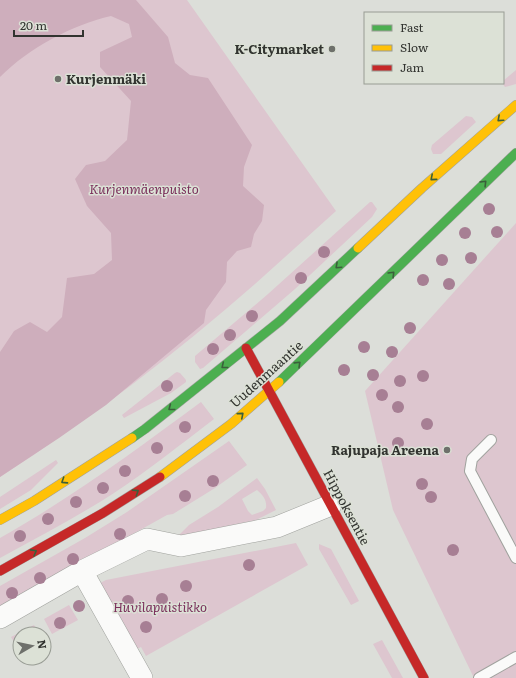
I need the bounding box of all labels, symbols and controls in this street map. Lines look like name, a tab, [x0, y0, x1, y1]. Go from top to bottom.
scale bar	[14, 12, 83, 38]
legend	[364, 12, 504, 84]
text: 20 m	[20, 16, 47, 34]
text: Fast	[400, 18, 424, 36]
text: Slow	[400, 38, 429, 56]
place label: K-Citymarket	[234, 39, 324, 58]
marker: K-Citymarket	[327, 44, 337, 54]
text: Jam	[400, 58, 425, 76]
place label: Kurjenmäki	[66, 69, 146, 88]
marker: Kurjenmäki	[53, 74, 63, 84]
one-way arrow	[497, 115, 505, 122]
one-way arrow	[431, 173, 438, 180]
park label: Kurjenmäenpuisto	[89, 179, 199, 198]
one-way arrow	[479, 180, 487, 187]
one-way arrow	[335, 262, 343, 269]
one-way arrow	[387, 271, 395, 279]
street label: Uudenmaantie	[225, 336, 307, 412]
one-way arrow	[222, 361, 229, 368]
one-way arrow	[293, 361, 301, 369]
one-way arrow	[169, 403, 176, 410]
one-way arrow	[236, 413, 244, 420]
place label: Rajupaja Areena	[331, 440, 439, 459]
marker: Rajupaja Areena	[442, 445, 452, 455]
street label: Hippoksentie	[319, 465, 376, 548]
one-way arrow	[61, 477, 68, 484]
one-way arrow	[132, 489, 139, 497]
one-way arrow	[30, 549, 37, 557]
park label: Huvilapuistikko	[113, 597, 207, 616]
north arrow	[12, 626, 52, 666]
text: N	[34, 638, 51, 650]

